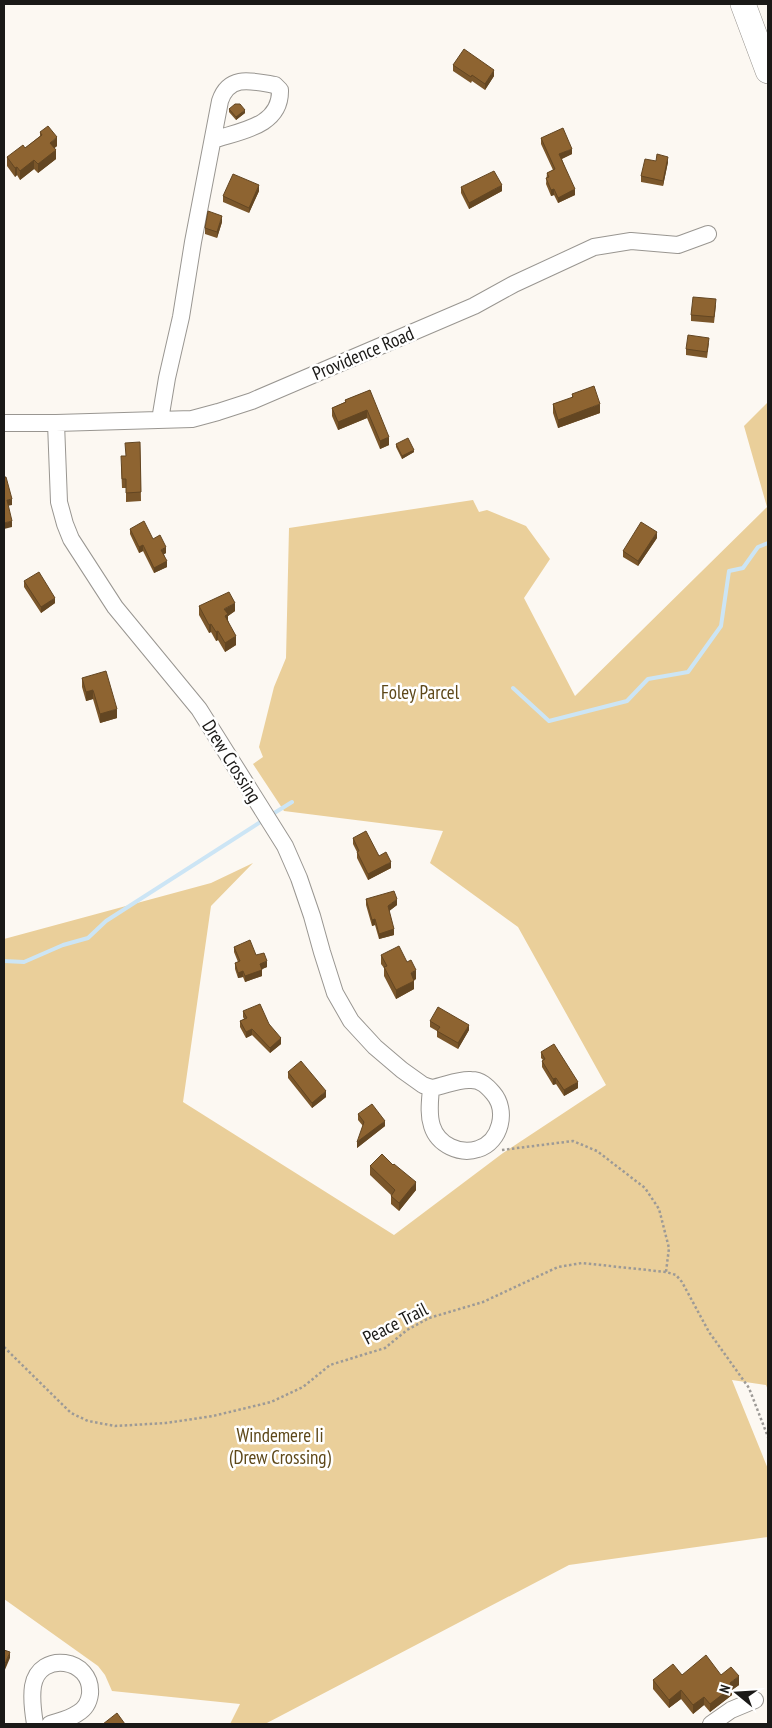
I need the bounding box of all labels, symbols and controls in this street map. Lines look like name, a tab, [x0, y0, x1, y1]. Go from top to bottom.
street label: Providence Road	[309, 321, 417, 385]
park label: Foley Parcel	[381, 680, 460, 704]
street label: Drew Crossing	[197, 715, 267, 807]
street label: Peace Trail	[359, 1296, 432, 1349]
park label: Windemere Ii (Drew Crossing)	[229, 1423, 332, 1469]
north arrow	[712, 1668, 762, 1718]
text: N	[715, 1683, 734, 1695]

